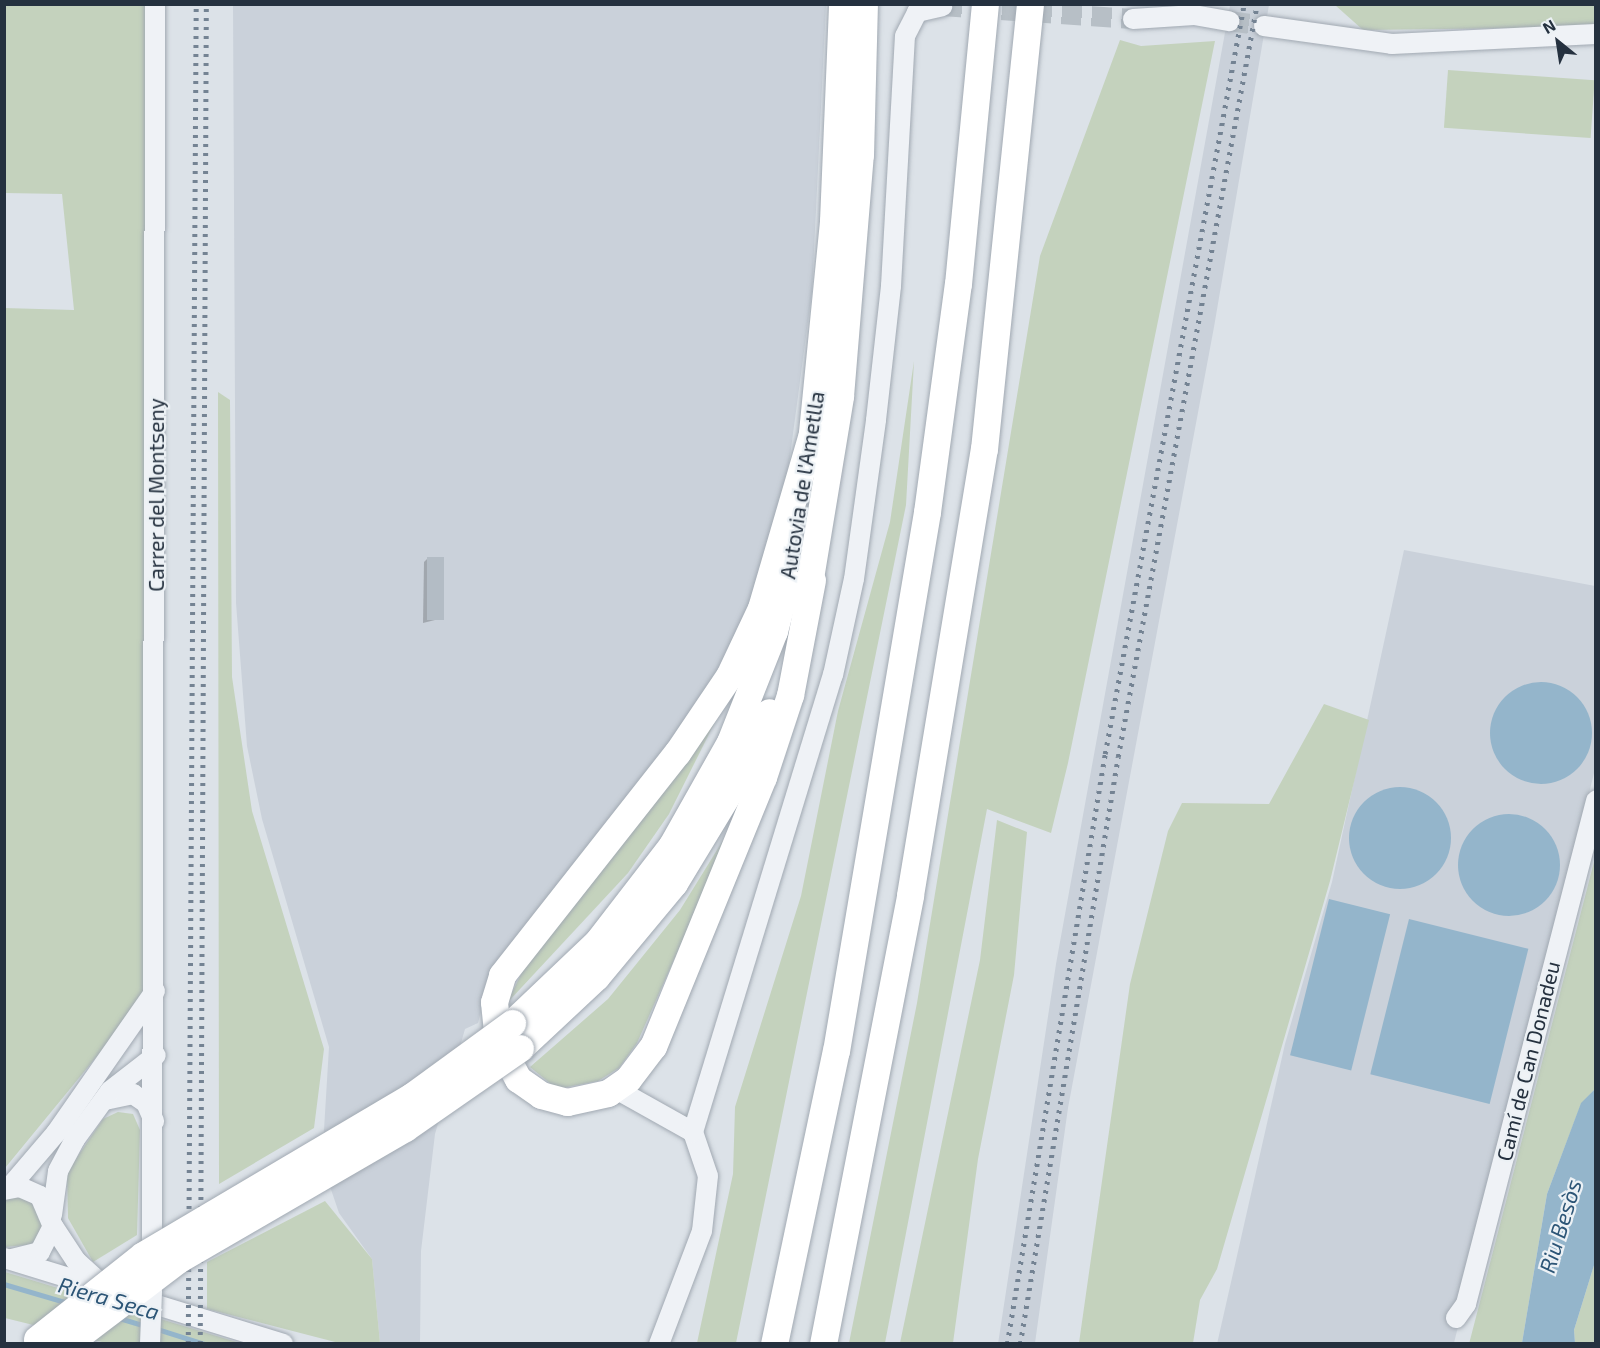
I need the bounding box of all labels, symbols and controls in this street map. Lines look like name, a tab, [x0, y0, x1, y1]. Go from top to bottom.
north arrow	[1528, 12, 1588, 72]
text: N	[1539, 15, 1559, 37]
street label: Autovia de l'Ametlla	[775, 389, 829, 581]
street label: Carrer del Montseny	[143, 398, 169, 592]
street label: Camí de Can Donadeu	[1491, 958, 1565, 1164]
water label: Riu Besòs	[1533, 1176, 1587, 1276]
water label: Riera Seca	[55, 1271, 163, 1325]

